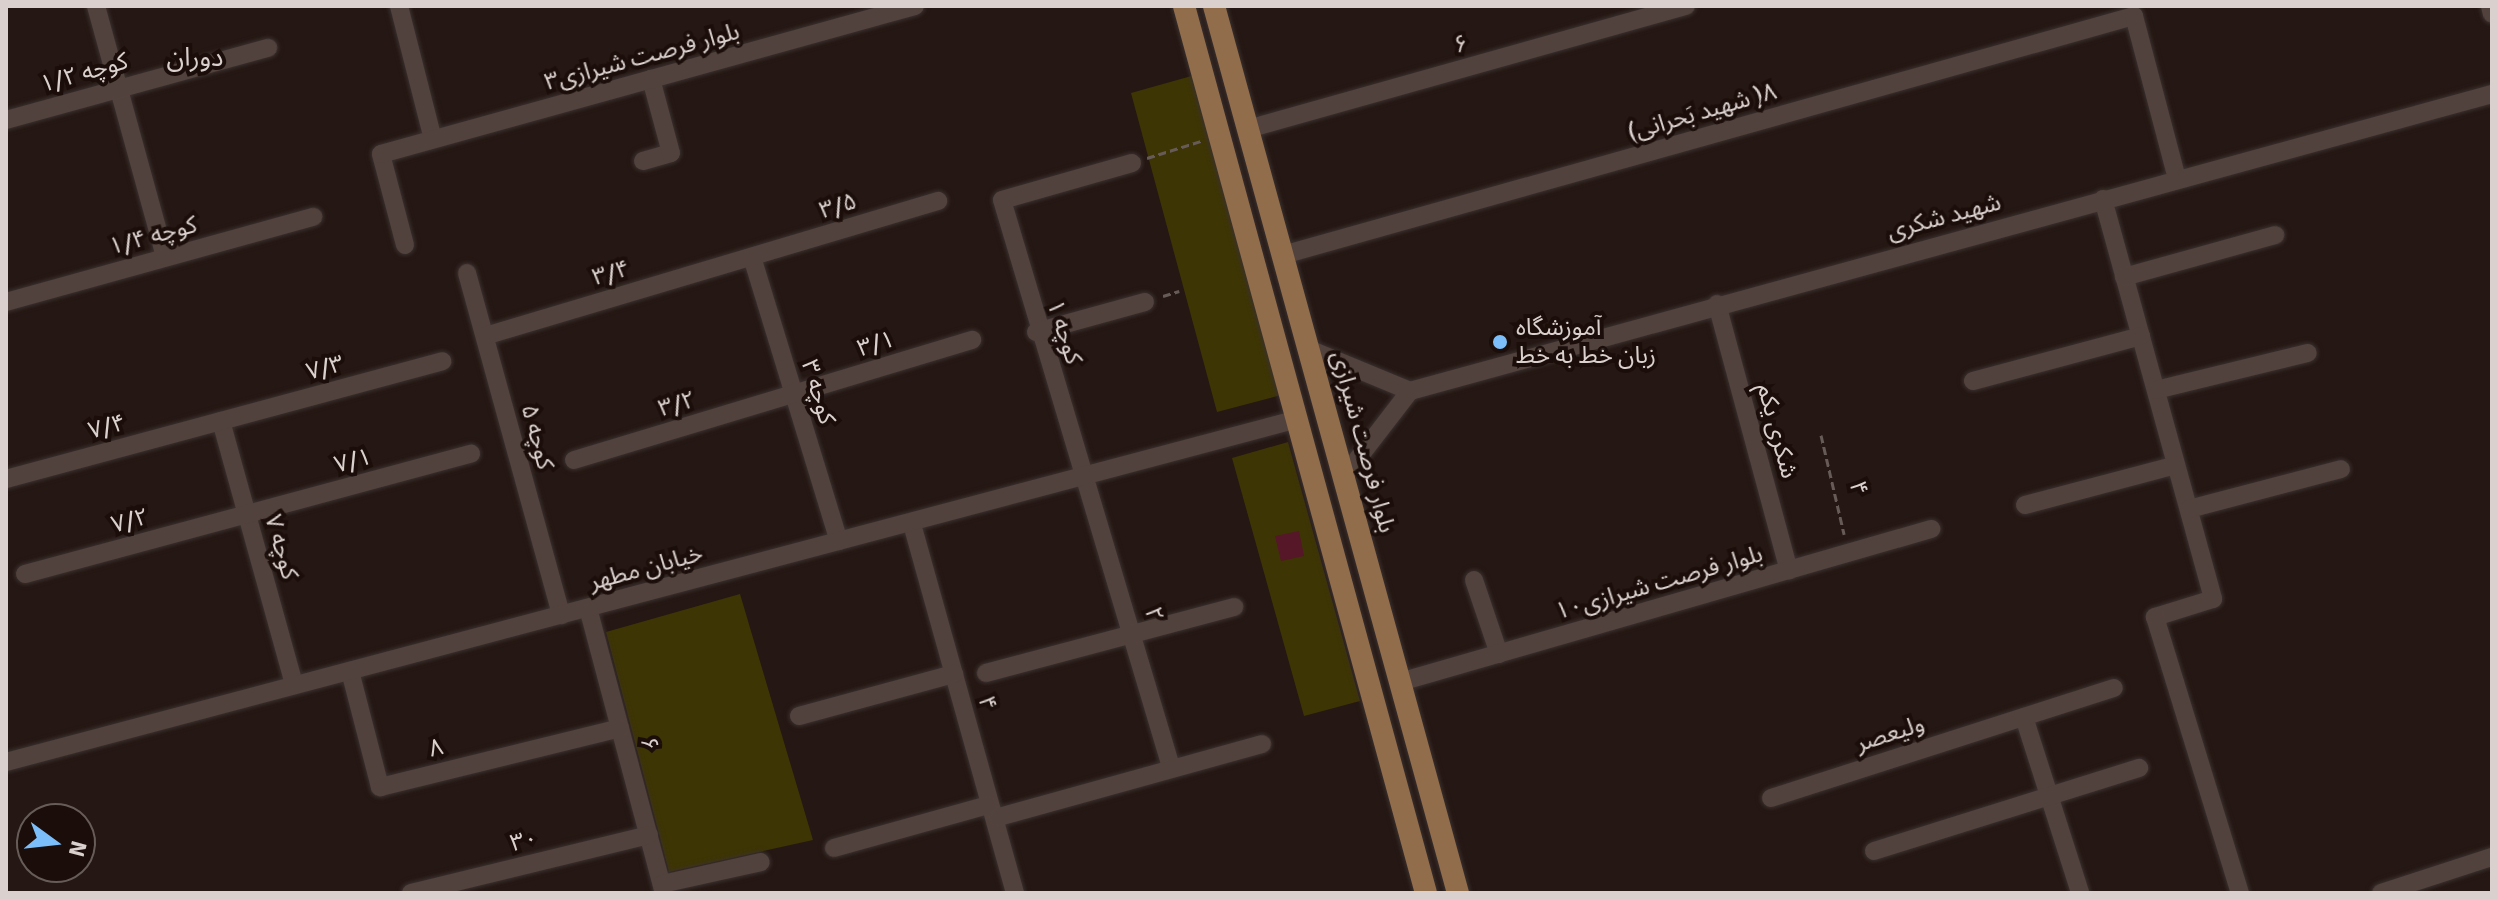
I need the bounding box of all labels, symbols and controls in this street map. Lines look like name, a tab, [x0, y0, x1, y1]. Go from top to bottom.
street label: ۳بلوار فرصت شیرازی	[541, 17, 743, 97]
street label: ۶	[1450, 28, 1472, 60]
district label: دوران	[167, 43, 223, 75]
street label: کوچه ۱/۲	[37, 47, 131, 99]
street label: (شهید بَحرانی )۸	[1624, 77, 1780, 147]
street label: ۳/۵	[816, 187, 860, 225]
street label: شهید شکری	[1884, 188, 2004, 246]
street label: کوچه ۱/۴	[106, 210, 200, 262]
street label: ۳/۴	[589, 254, 633, 292]
street label: کوچه ۱	[1040, 296, 1088, 368]
place label: آموزشگاه زبان خط به خط	[1516, 314, 1656, 370]
street label: ۳/۱	[854, 325, 898, 363]
marker: آموزشگاه زبان خط به خط	[1491, 333, 1509, 351]
street label: بلوار فرصت شیرازی	[1325, 348, 1401, 536]
street label: ۷/۳	[303, 349, 347, 387]
street label: کوچه ۳	[795, 356, 841, 428]
street label: شکری یکم	[1751, 380, 1803, 482]
street label: ۳/۲	[655, 385, 699, 423]
street label: کوچه ۵	[515, 401, 559, 473]
street label: ۷/۴	[85, 408, 129, 446]
street label: ۷/۱	[331, 442, 375, 480]
street label: ۴	[1842, 478, 1874, 498]
street label: ۷/۲	[108, 502, 152, 540]
street label: کوچه ۷	[258, 511, 304, 583]
street label: خیابان مطهر	[586, 539, 706, 597]
street label: بلوار فرصت شیرازی۱۰	[1552, 540, 1766, 626]
street label: ۲	[1138, 603, 1170, 625]
street label: ۴	[971, 693, 1003, 713]
street label: ولیعصر	[1852, 709, 1928, 759]
street label: ۸	[426, 732, 446, 764]
street label: ۶	[633, 734, 665, 754]
north arrow	[16, 803, 96, 883]
street label: ۳۰	[507, 824, 541, 858]
text: N	[63, 838, 93, 860]

